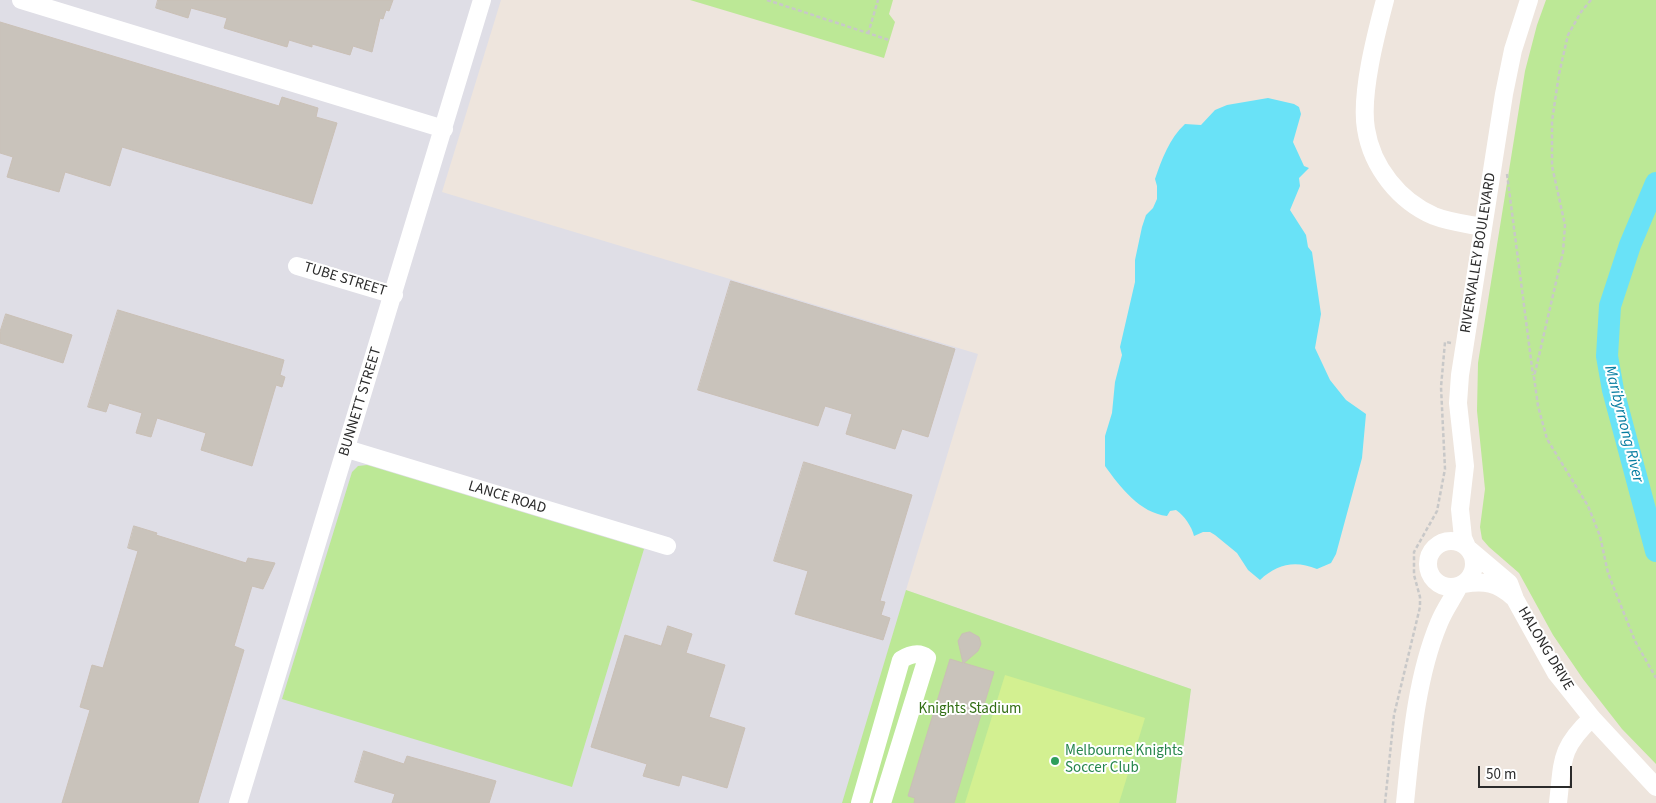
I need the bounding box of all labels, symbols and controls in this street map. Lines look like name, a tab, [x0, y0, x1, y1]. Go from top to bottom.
street label: RIVERVALLEY BOULEVARD	[1457, 172, 1501, 334]
street label: TUBE STREET	[301, 259, 389, 301]
street label: BUNNETT STREET	[336, 345, 386, 459]
water label: Maribyrnong River	[1599, 364, 1647, 484]
street label: LANCE ROAD	[466, 478, 548, 518]
street label: HALONG DRIVE	[1513, 604, 1577, 694]
park label: Knights Stadium	[918, 701, 1022, 719]
place label: Melbourne Knights Soccer Club	[1065, 743, 1183, 778]
marker: Melbourne Knights Soccer Club	[1049, 755, 1061, 767]
scale bar	[1481, 756, 1575, 788]
text: 50 m	[1486, 764, 1516, 785]

